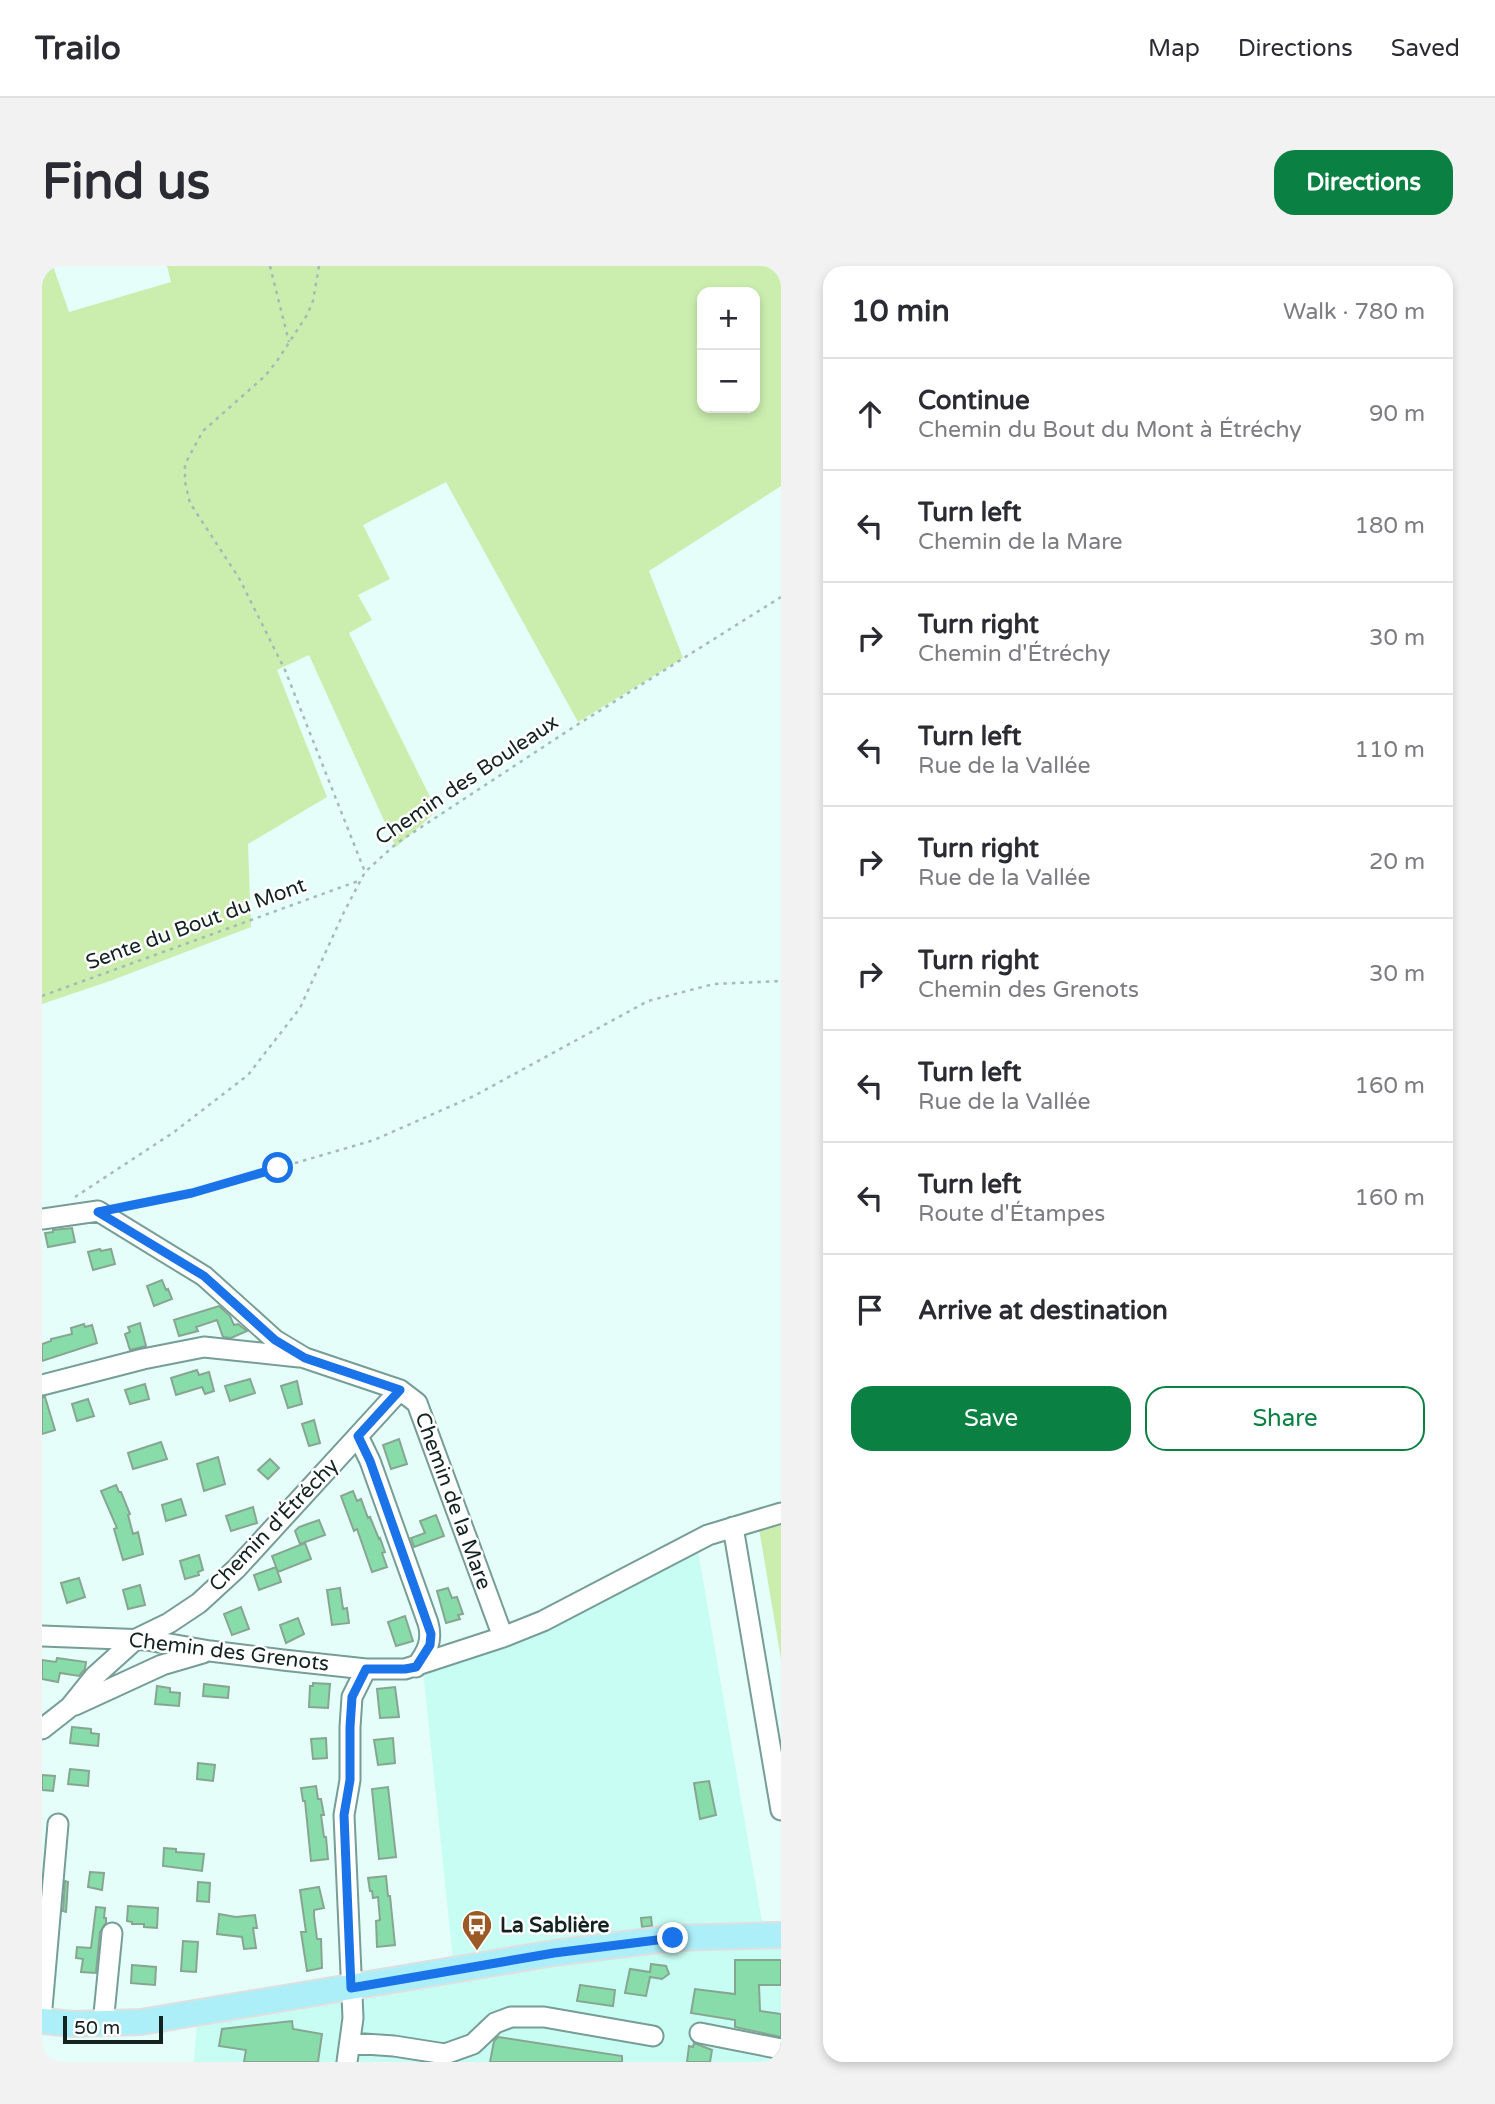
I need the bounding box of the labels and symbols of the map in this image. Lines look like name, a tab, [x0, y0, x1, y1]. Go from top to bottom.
street label: Chemin des Bouleaux	[371, 709, 563, 851]
street label: Sente du Bout du Mont	[83, 873, 309, 975]
route start	[262, 1152, 293, 1183]
street label: Chemin de la Mare	[409, 1409, 497, 1593]
street label: Chemin d'Étréchy	[204, 1453, 344, 1597]
street label: Chemin des Grenots	[127, 1627, 331, 1677]
bus stop icon: La Sablière	[460, 1908, 494, 1952]
place label: La Sablière	[500, 1913, 609, 1938]
route end	[657, 1922, 688, 1953]
scale bar	[63, 2013, 163, 2045]

